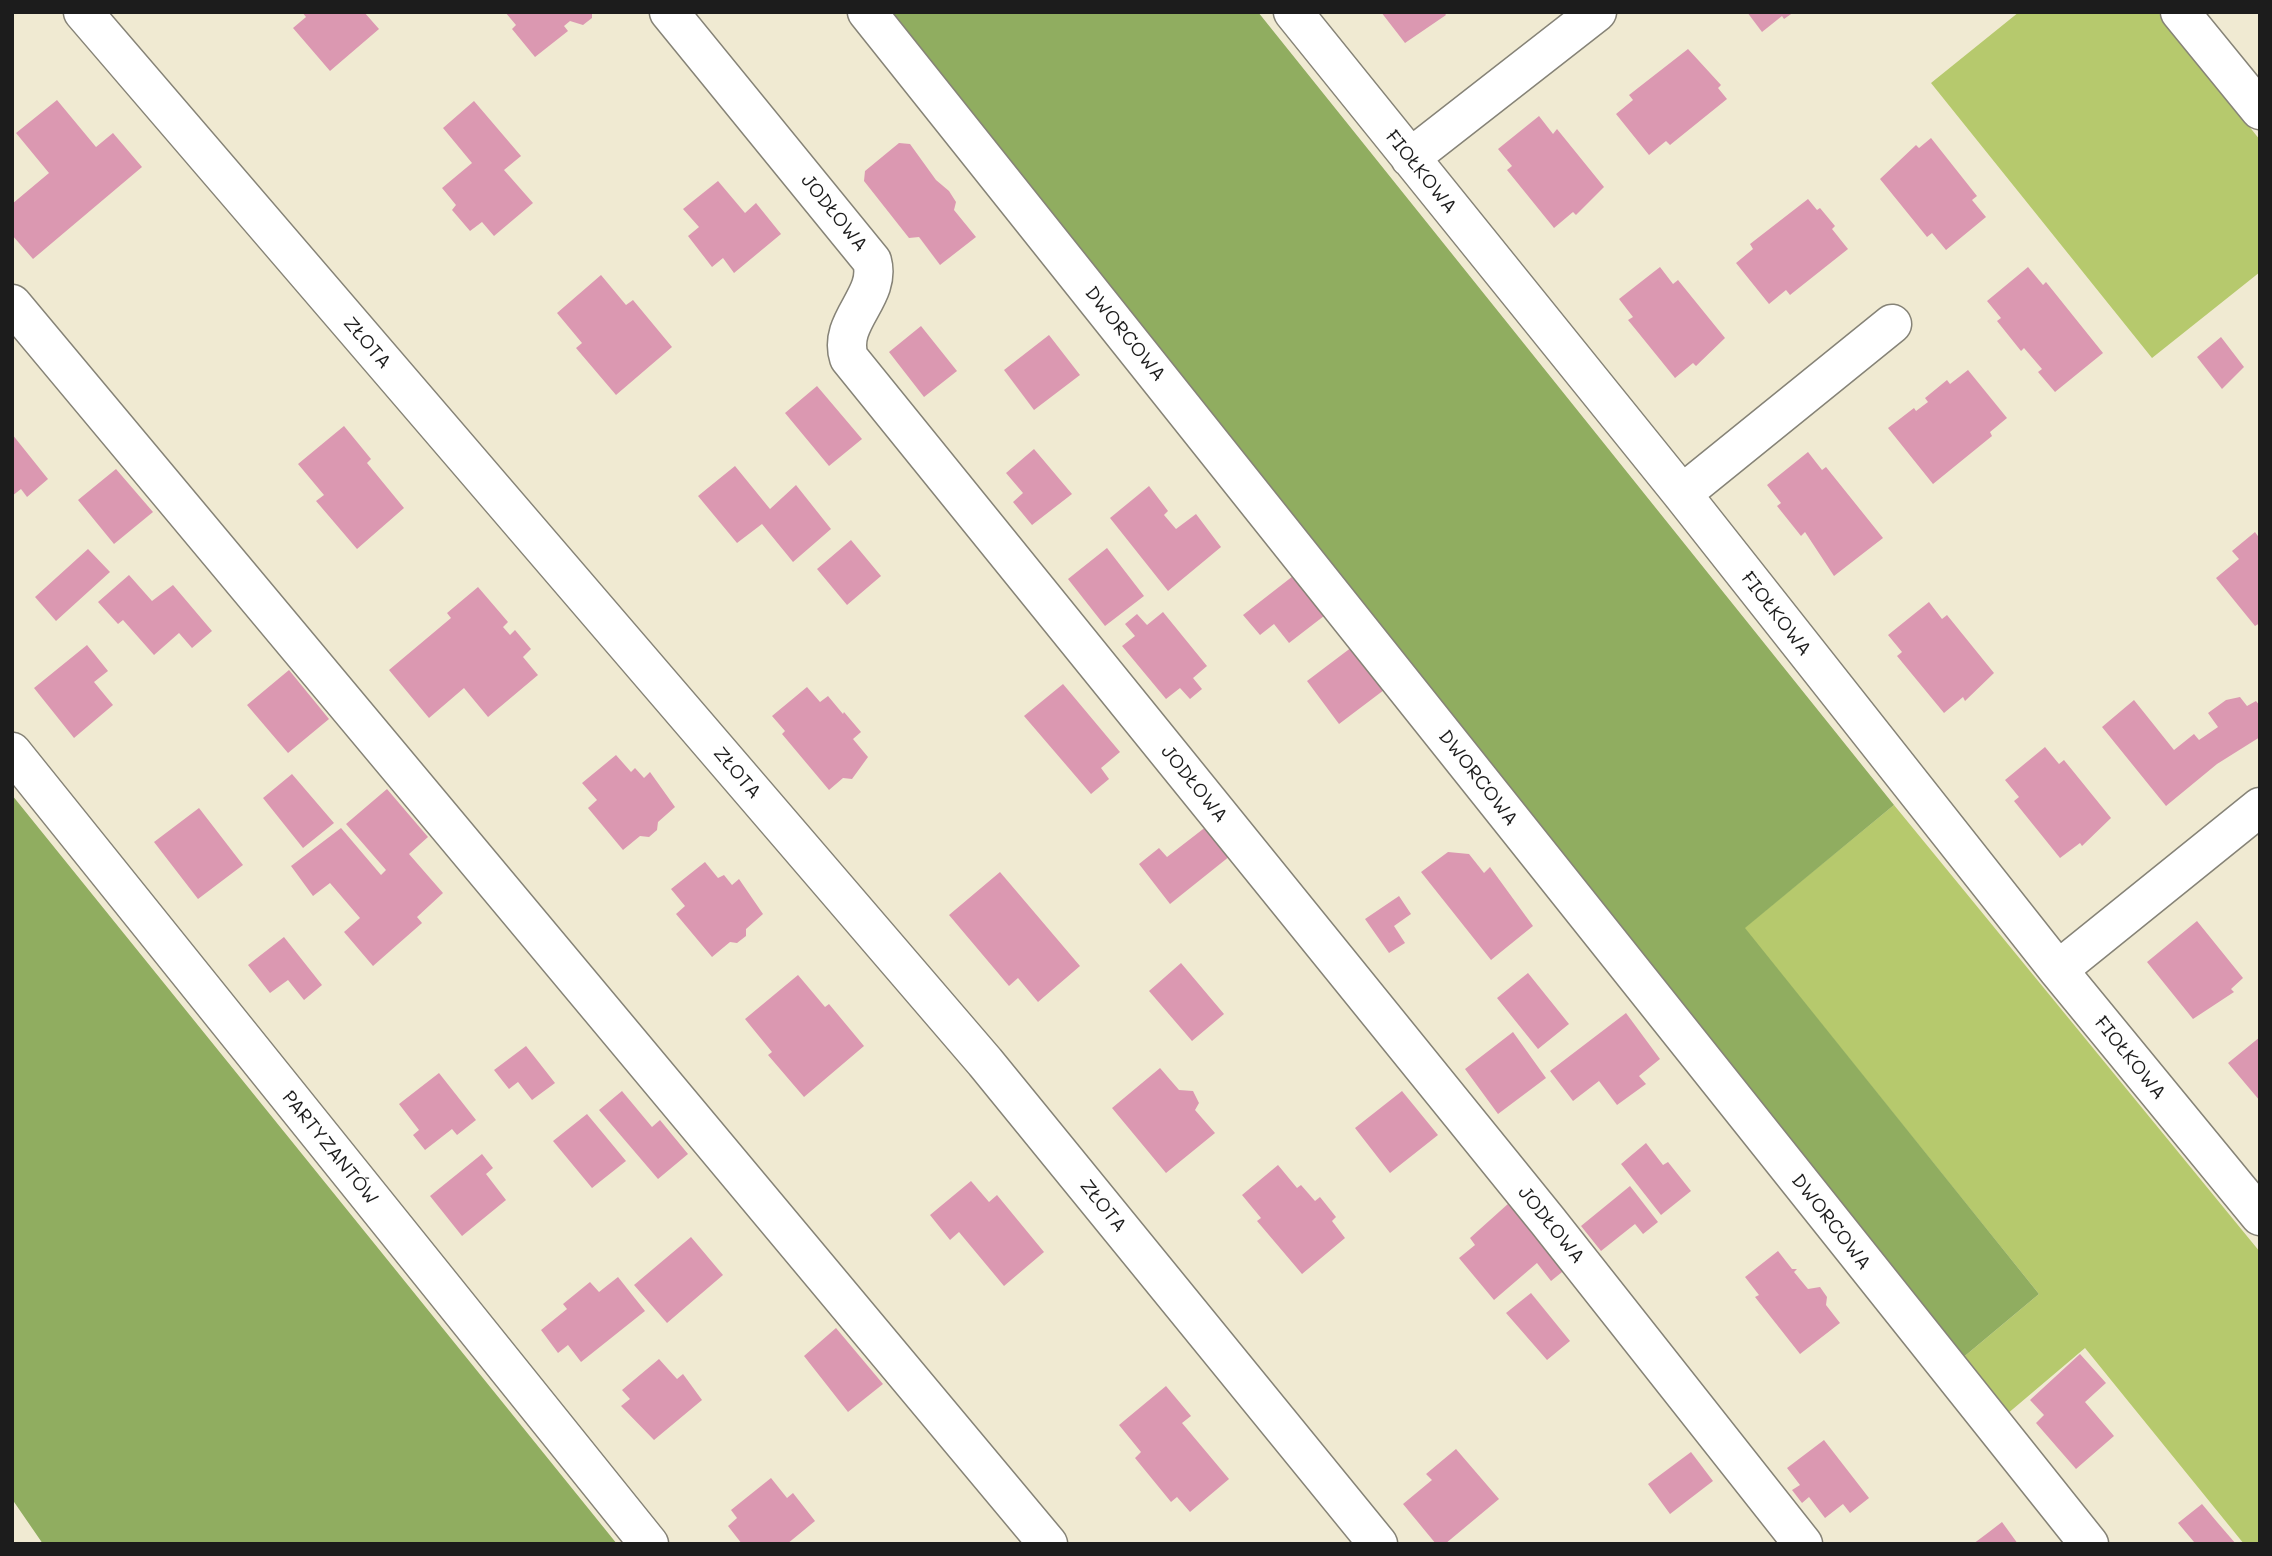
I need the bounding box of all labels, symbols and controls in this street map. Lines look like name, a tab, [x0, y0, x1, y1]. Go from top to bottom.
street label: FIOŁKOWA	[1381, 126, 1461, 218]
street label: JODŁOWA	[796, 170, 872, 256]
street label: DWORCOWA	[1080, 282, 1170, 386]
street label: ZŁOTA	[338, 313, 396, 373]
street label: FIOŁKOWA	[1736, 567, 1816, 661]
street label: DWORCOWA	[1433, 726, 1523, 830]
street label: JODŁOWA	[1156, 741, 1232, 827]
street label: ZŁOTA	[708, 743, 766, 803]
street label: FIOŁKOWA	[2090, 1012, 2170, 1104]
street label: PARTYZANTÓW	[277, 1086, 383, 1210]
street label: DWORCOWA	[1786, 1170, 1876, 1274]
street label: ZŁOTA	[1075, 1175, 1131, 1237]
street label: JODŁOWA	[1513, 1182, 1589, 1268]

